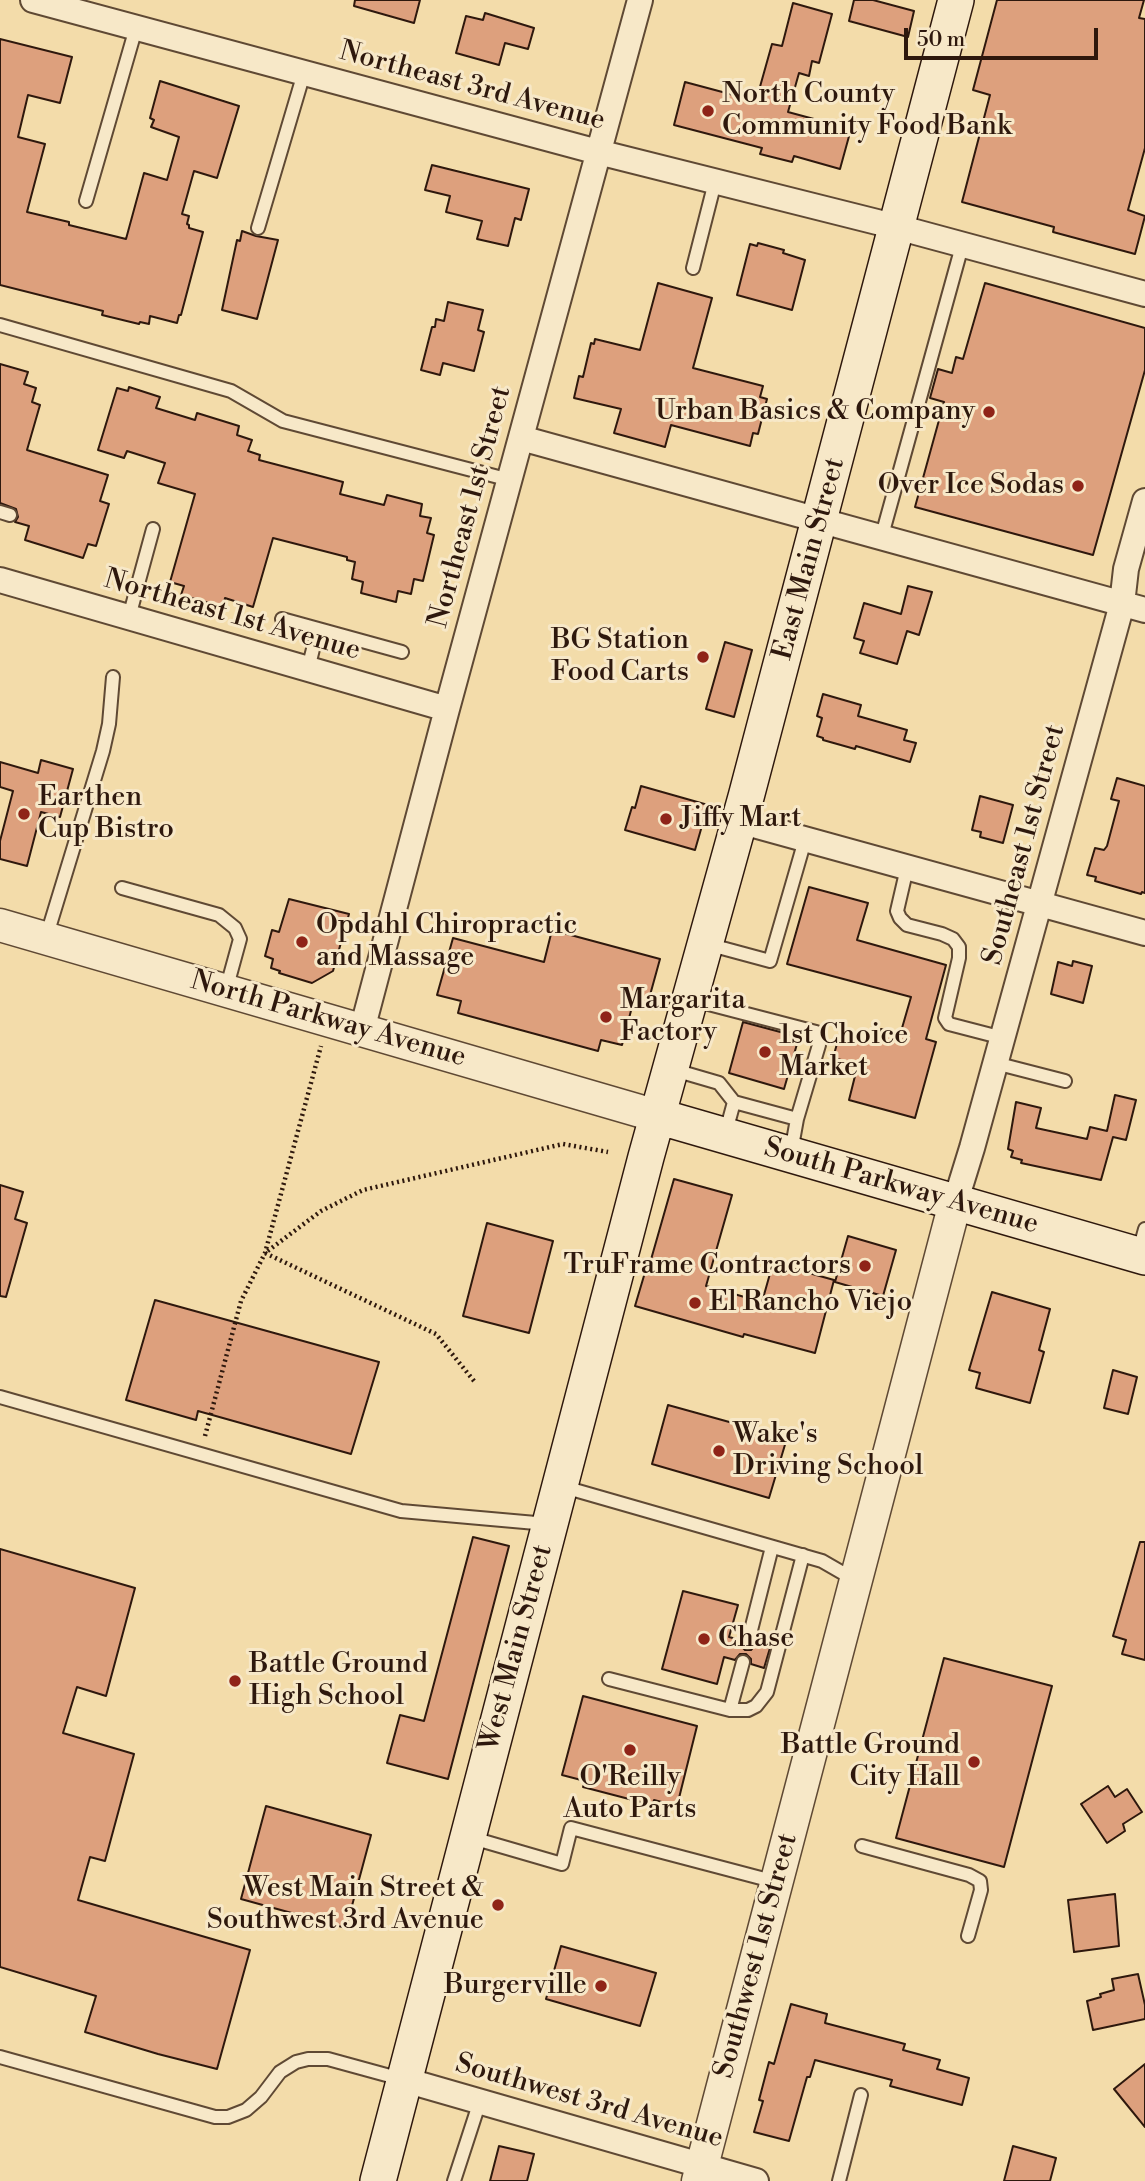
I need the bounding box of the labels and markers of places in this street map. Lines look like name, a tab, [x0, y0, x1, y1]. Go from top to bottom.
place label: North County Community Food Bank	[722, 78, 1012, 144]
marker: North County Community Food Bank	[700, 103, 716, 119]
place label: Urban Basics & Company	[655, 395, 975, 429]
marker: Urban Basics & Company	[981, 404, 997, 420]
place label: Over Ice Sodas	[878, 469, 1064, 503]
marker: Over Ice Sodas	[1070, 478, 1086, 494]
place label: BG Station Food Carts	[551, 624, 689, 690]
marker: BG Station Food Carts	[695, 649, 711, 665]
place label: Earthen Cup Bistro	[38, 781, 174, 847]
place label: Jiffy Mart	[680, 802, 801, 836]
marker: Earthen Cup Bistro	[16, 806, 32, 822]
marker: Jiffy Mart	[658, 811, 674, 827]
place label: Opdahl Chiropractic and Massage	[316, 909, 577, 975]
marker: Opdahl Chiropractic and Massage	[294, 934, 310, 950]
place label: Margarita Factory	[620, 984, 746, 1050]
marker: Margarita Factory	[598, 1009, 614, 1025]
place label: 1st Choice Market	[779, 1019, 908, 1085]
marker: 1st Choice Market	[757, 1044, 773, 1060]
place label: TruFrame Contractors	[563, 1249, 851, 1283]
marker: TruFrame Contractors	[857, 1258, 873, 1274]
place label: El Rancho Viejo	[709, 1286, 912, 1320]
marker: El Rancho Viejo	[687, 1295, 703, 1311]
place label: Wake's Driving School	[733, 1418, 923, 1484]
marker: Wake's Driving School	[711, 1443, 727, 1459]
place label: Chase	[718, 1622, 794, 1656]
marker: Chase	[696, 1631, 712, 1647]
place label: Battle Ground High School	[249, 1648, 428, 1714]
marker: Battle Ground High School	[227, 1673, 243, 1689]
place label: Battle Ground City Hall	[781, 1729, 960, 1795]
marker: O'Reilly Auto Parts	[622, 1742, 638, 1758]
marker: Battle Ground City Hall	[966, 1754, 982, 1770]
place label: O'Reilly Auto Parts	[564, 1761, 696, 1827]
place label: West Main Street & Southwest 3rd Avenue	[207, 1872, 484, 1938]
marker: West Main Street & Southwest 3rd Avenue	[490, 1897, 506, 1913]
place label: Burgerville	[444, 1969, 587, 2003]
marker: Burgerville	[593, 1978, 609, 1994]

